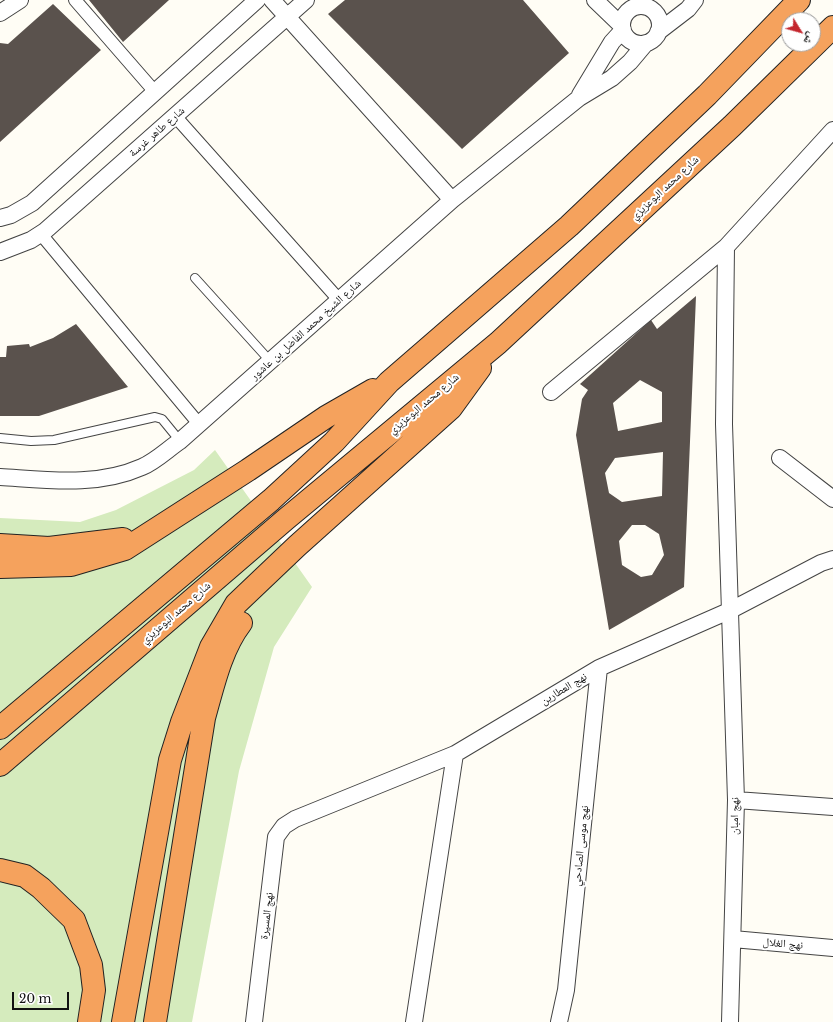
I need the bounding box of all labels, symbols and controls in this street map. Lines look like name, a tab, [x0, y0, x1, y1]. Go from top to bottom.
north arrow	[781, 12, 821, 52]
text: ش	[801, 30, 819, 47]
street label: شارع طاهر غرسة	[126, 104, 188, 160]
street label: شارع محمد البوعزيزي	[628, 153, 702, 223]
street label: شارع الشيخ محمد الفاضل بن عاشور	[248, 277, 364, 383]
street label: شارع محمد البوعزيزي	[386, 371, 462, 437]
street label: شارع محمد البوعزيزي	[139, 579, 213, 647]
street label: نهج العطارين	[539, 670, 589, 708]
street label: نهج امبان	[728, 797, 742, 835]
street label: نهج موسى الصادحي	[570, 805, 592, 887]
street label: نهج المسيرة	[258, 892, 276, 940]
street label: نهج الغلال	[762, 936, 804, 952]
scale bar	[14, 984, 71, 1010]
text: 20 m	[19, 991, 51, 1006]

